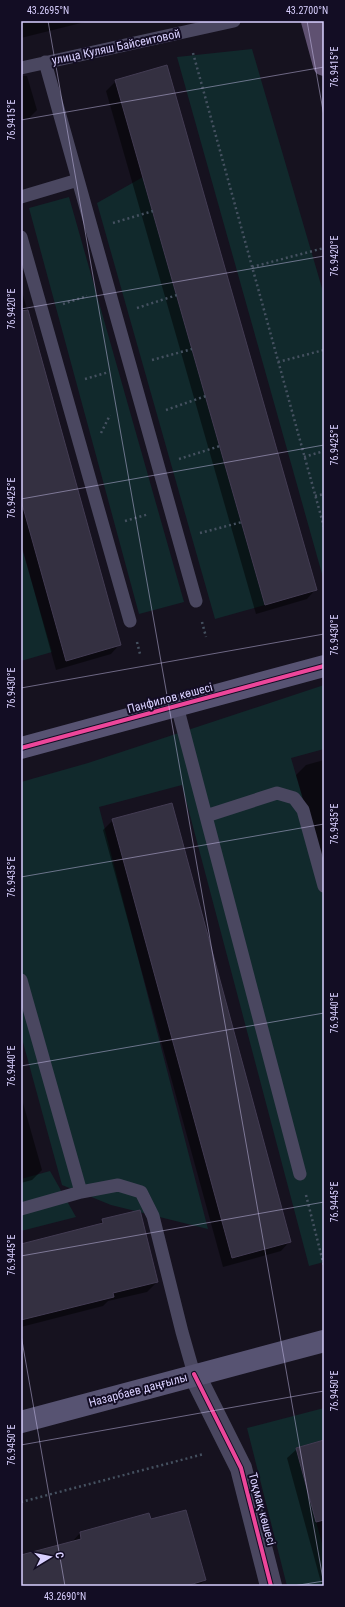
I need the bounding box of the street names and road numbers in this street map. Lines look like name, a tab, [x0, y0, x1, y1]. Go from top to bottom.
street label: улица Куляш Байсеитовой	[50, 27, 182, 67]
street label: Панфилов көшесі	[126, 680, 214, 716]
street label: Назарбаев даңғылы	[87, 1370, 189, 1410]
street label: Тоқмақ көшесі	[246, 1471, 278, 1547]

